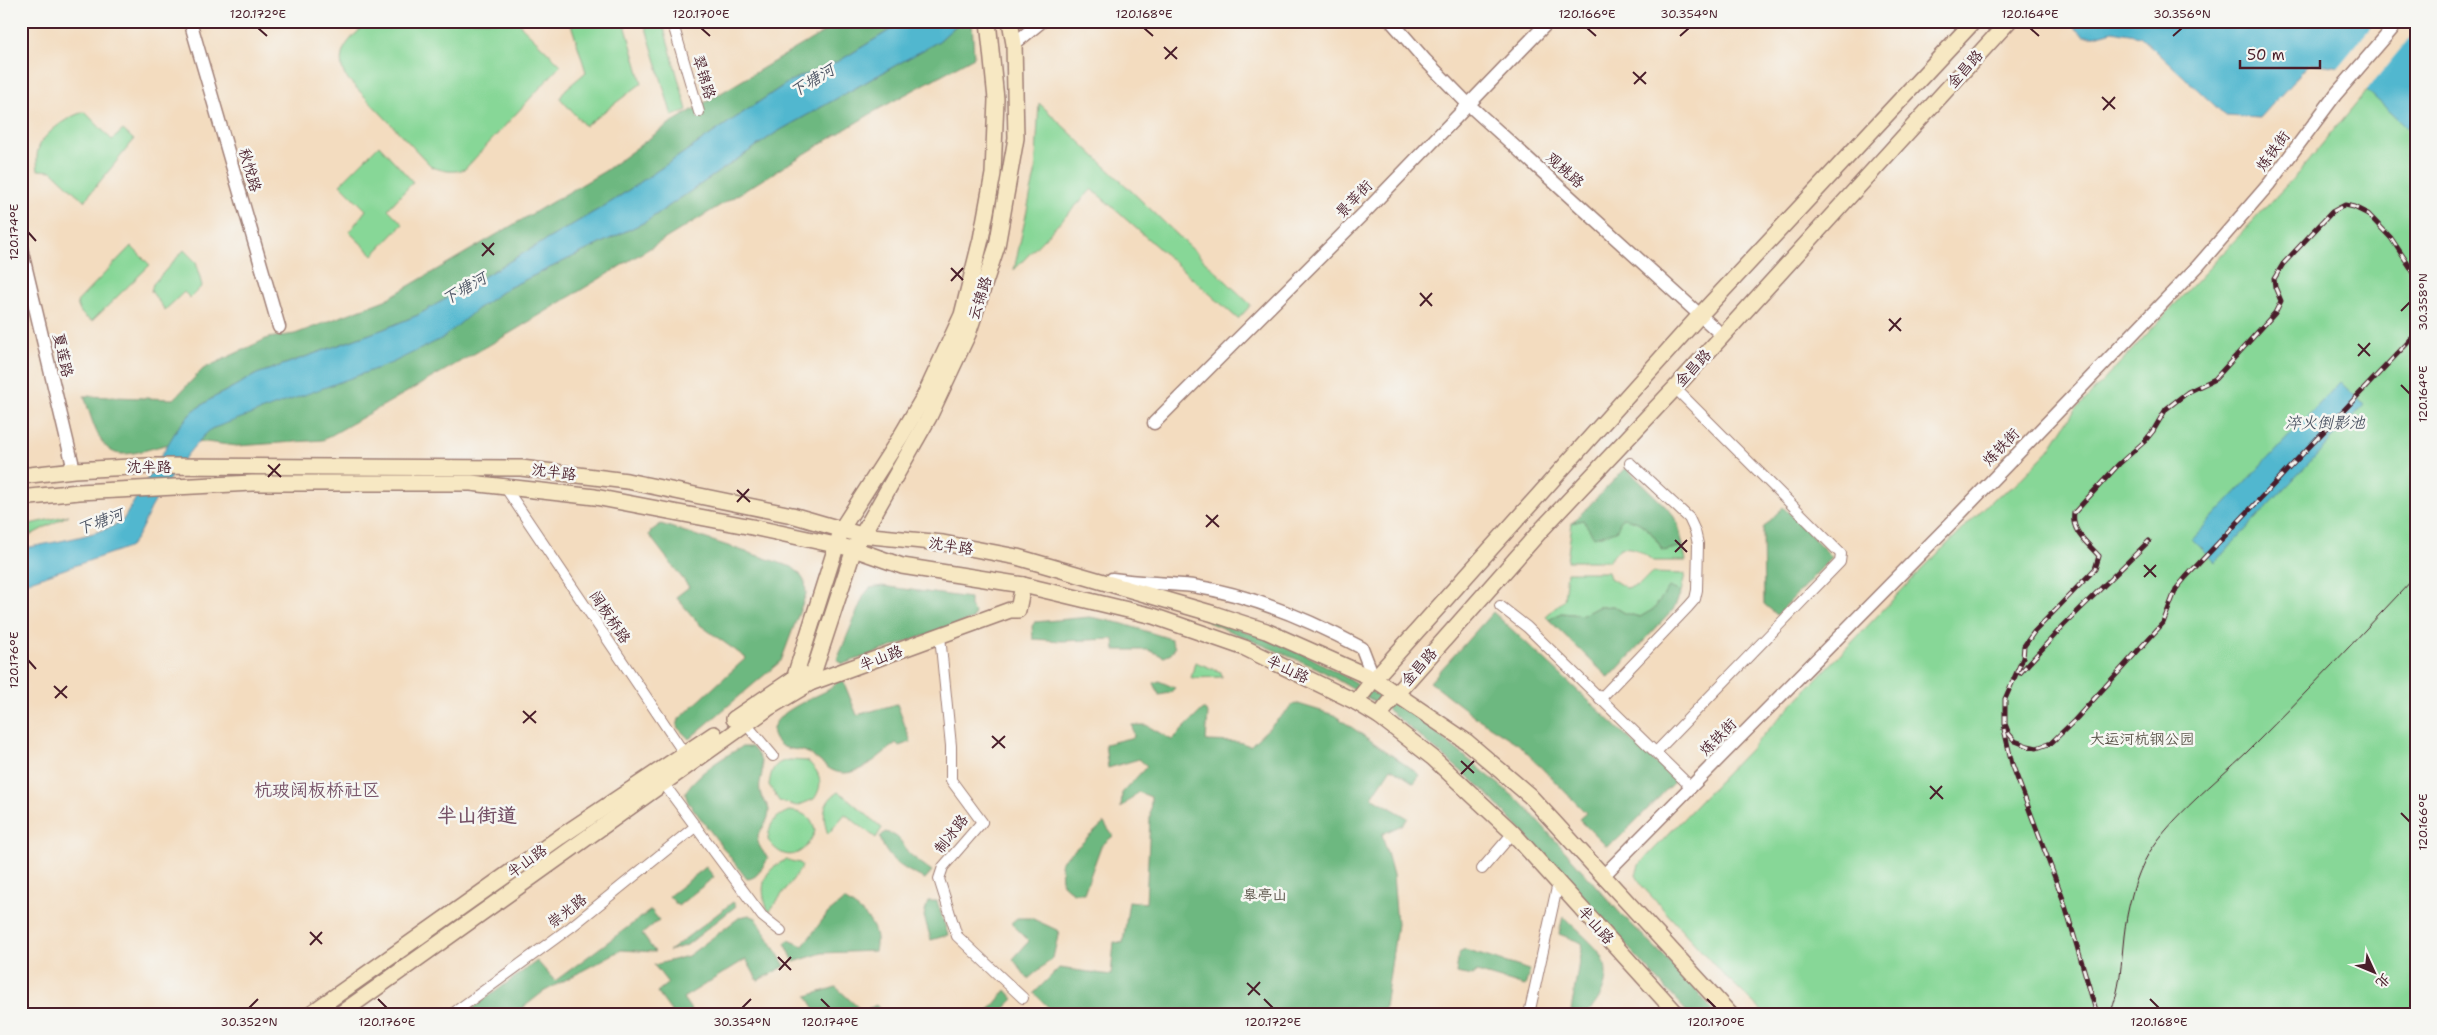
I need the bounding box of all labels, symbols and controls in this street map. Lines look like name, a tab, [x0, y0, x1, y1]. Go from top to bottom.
text: 120.172°E	[230, 6, 286, 22]
text: 120.170°E	[673, 6, 729, 22]
text: 120.168°E	[1115, 6, 1173, 22]
text: 120.166°E	[1558, 6, 1616, 22]
text: 30.354°N	[1660, 6, 1718, 22]
text: 120.164°E	[2001, 6, 2059, 22]
text: 30.356°N	[2153, 6, 2211, 22]
scale bar	[2240, 38, 2320, 70]
text: 50 m	[2247, 45, 2285, 65]
street label: 金昌路	[1943, 46, 1987, 92]
street label: 翠锦路	[688, 53, 720, 101]
water label: 下塘河	[786, 58, 841, 102]
street label: 炼铁街	[2252, 127, 2294, 175]
street label: 秋悦路	[234, 146, 266, 194]
street label: 观桃路	[1542, 148, 1588, 192]
street label: 景莘街	[1331, 176, 1377, 222]
text: 120.174°E	[6, 204, 22, 260]
water label: 下塘河	[438, 266, 493, 310]
text: 30.358°N	[2415, 273, 2431, 331]
street label: 云锦路	[964, 274, 996, 322]
street label: 夏莲路	[48, 331, 78, 379]
street label: 金昌路	[1670, 345, 1716, 391]
text: 120.164°E	[2415, 365, 2431, 423]
water label: 淬火倒影池	[2285, 412, 2366, 433]
street label: 炼铁街	[1978, 424, 2024, 470]
street label: 沈半路	[126, 457, 172, 477]
street label: 沈半路	[530, 459, 578, 485]
water label: 下塘河	[74, 502, 129, 540]
street label: 沈半路	[927, 533, 975, 559]
street label: 阔板桥路	[585, 587, 635, 647]
text: 120.176°E	[6, 632, 22, 688]
street label: 半山路	[856, 641, 906, 675]
street label: 金昌路	[1397, 644, 1441, 690]
street label: 半山路	[1263, 650, 1313, 688]
street label: 炼铁街	[1695, 714, 1741, 760]
park label: 大运河杭钢公园	[2089, 729, 2195, 749]
district label: 杭玻阔板桥社区	[254, 778, 380, 802]
text: 120.166°E	[2415, 793, 2431, 851]
district label: 半山街道	[437, 802, 517, 828]
street label: 制冰路	[929, 810, 973, 858]
street label: 半山路	[503, 840, 551, 882]
park label: 皋亭山	[1242, 885, 1288, 905]
street label: 崇光路	[543, 889, 591, 933]
street label: 半山路	[1574, 902, 1618, 948]
north arrow	[2350, 948, 2400, 998]
text: 北	[2372, 970, 2395, 992]
text: 30.352°N	[220, 1014, 278, 1030]
text: 120.176°E	[359, 1014, 415, 1030]
text: 30.354°N	[713, 1014, 771, 1030]
text: 120.174°E	[802, 1014, 858, 1030]
text: 120.172°E	[1245, 1014, 1301, 1030]
text: 120.170°E	[1688, 1014, 1744, 1030]
text: 120.168°E	[2130, 1014, 2188, 1030]

